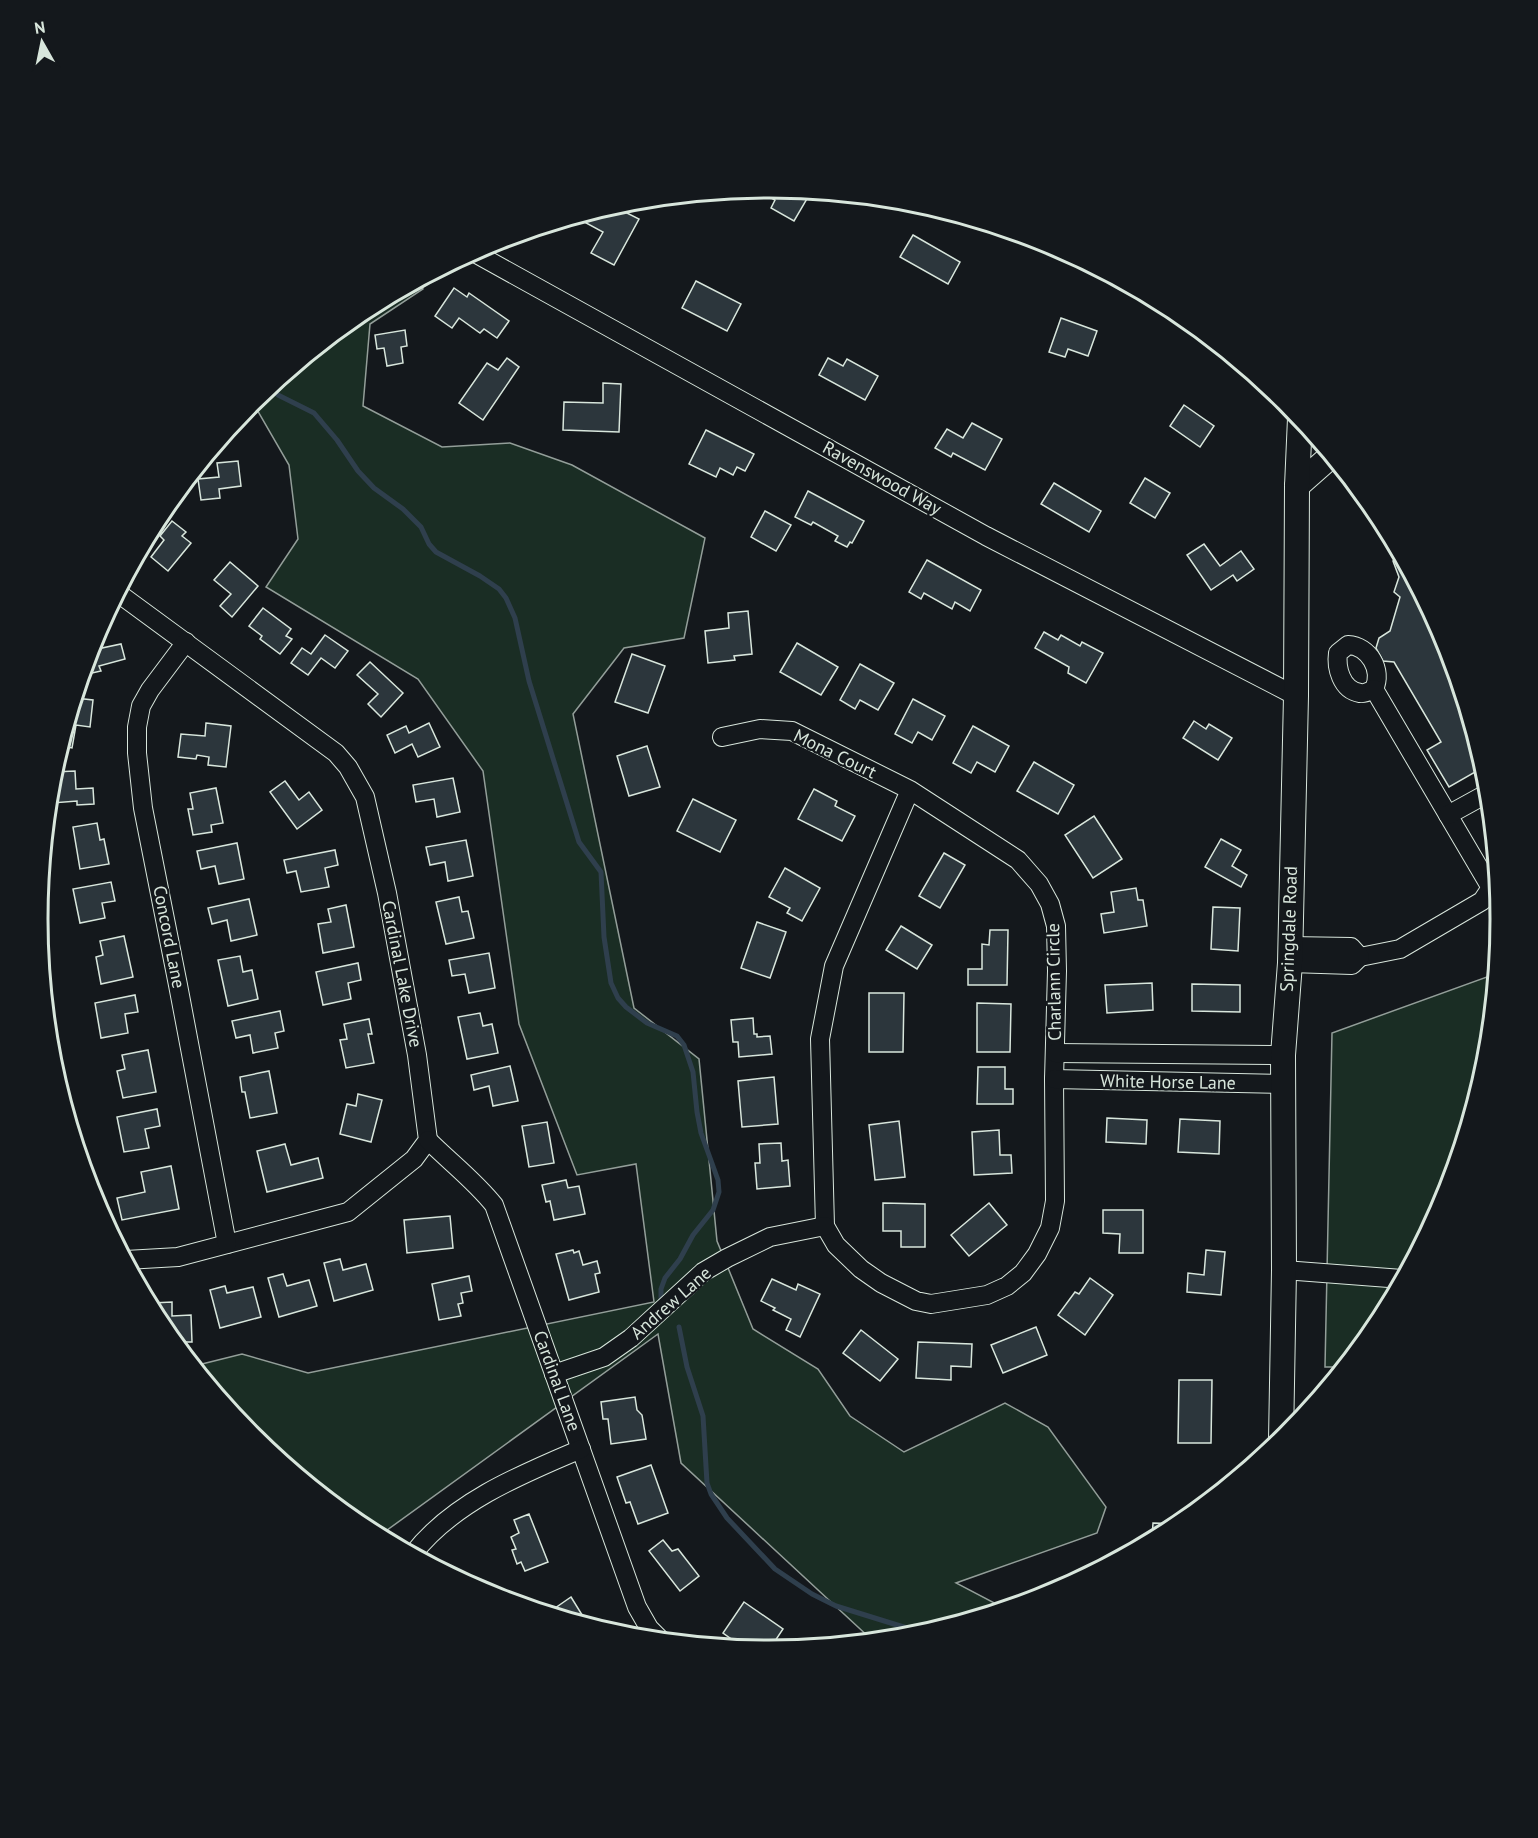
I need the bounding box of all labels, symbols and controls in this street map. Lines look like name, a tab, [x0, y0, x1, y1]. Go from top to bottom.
north arrow	[12, 12, 72, 72]
text: N	[33, 16, 46, 38]
street label: Ravenswood Way	[819, 435, 946, 520]
street label: Mona Court	[790, 724, 880, 783]
street label: Springdale Road	[1275, 866, 1302, 992]
street label: Concord Lane	[148, 884, 191, 990]
street label: Cardinal Lake Drive	[377, 899, 428, 1049]
street label: Charlann Circle	[1041, 923, 1066, 1041]
street label: White Horse Lane	[1100, 1069, 1236, 1094]
street label: Andrew Lane	[626, 1261, 716, 1344]
street label: Cardinal Lane	[529, 1327, 586, 1434]

